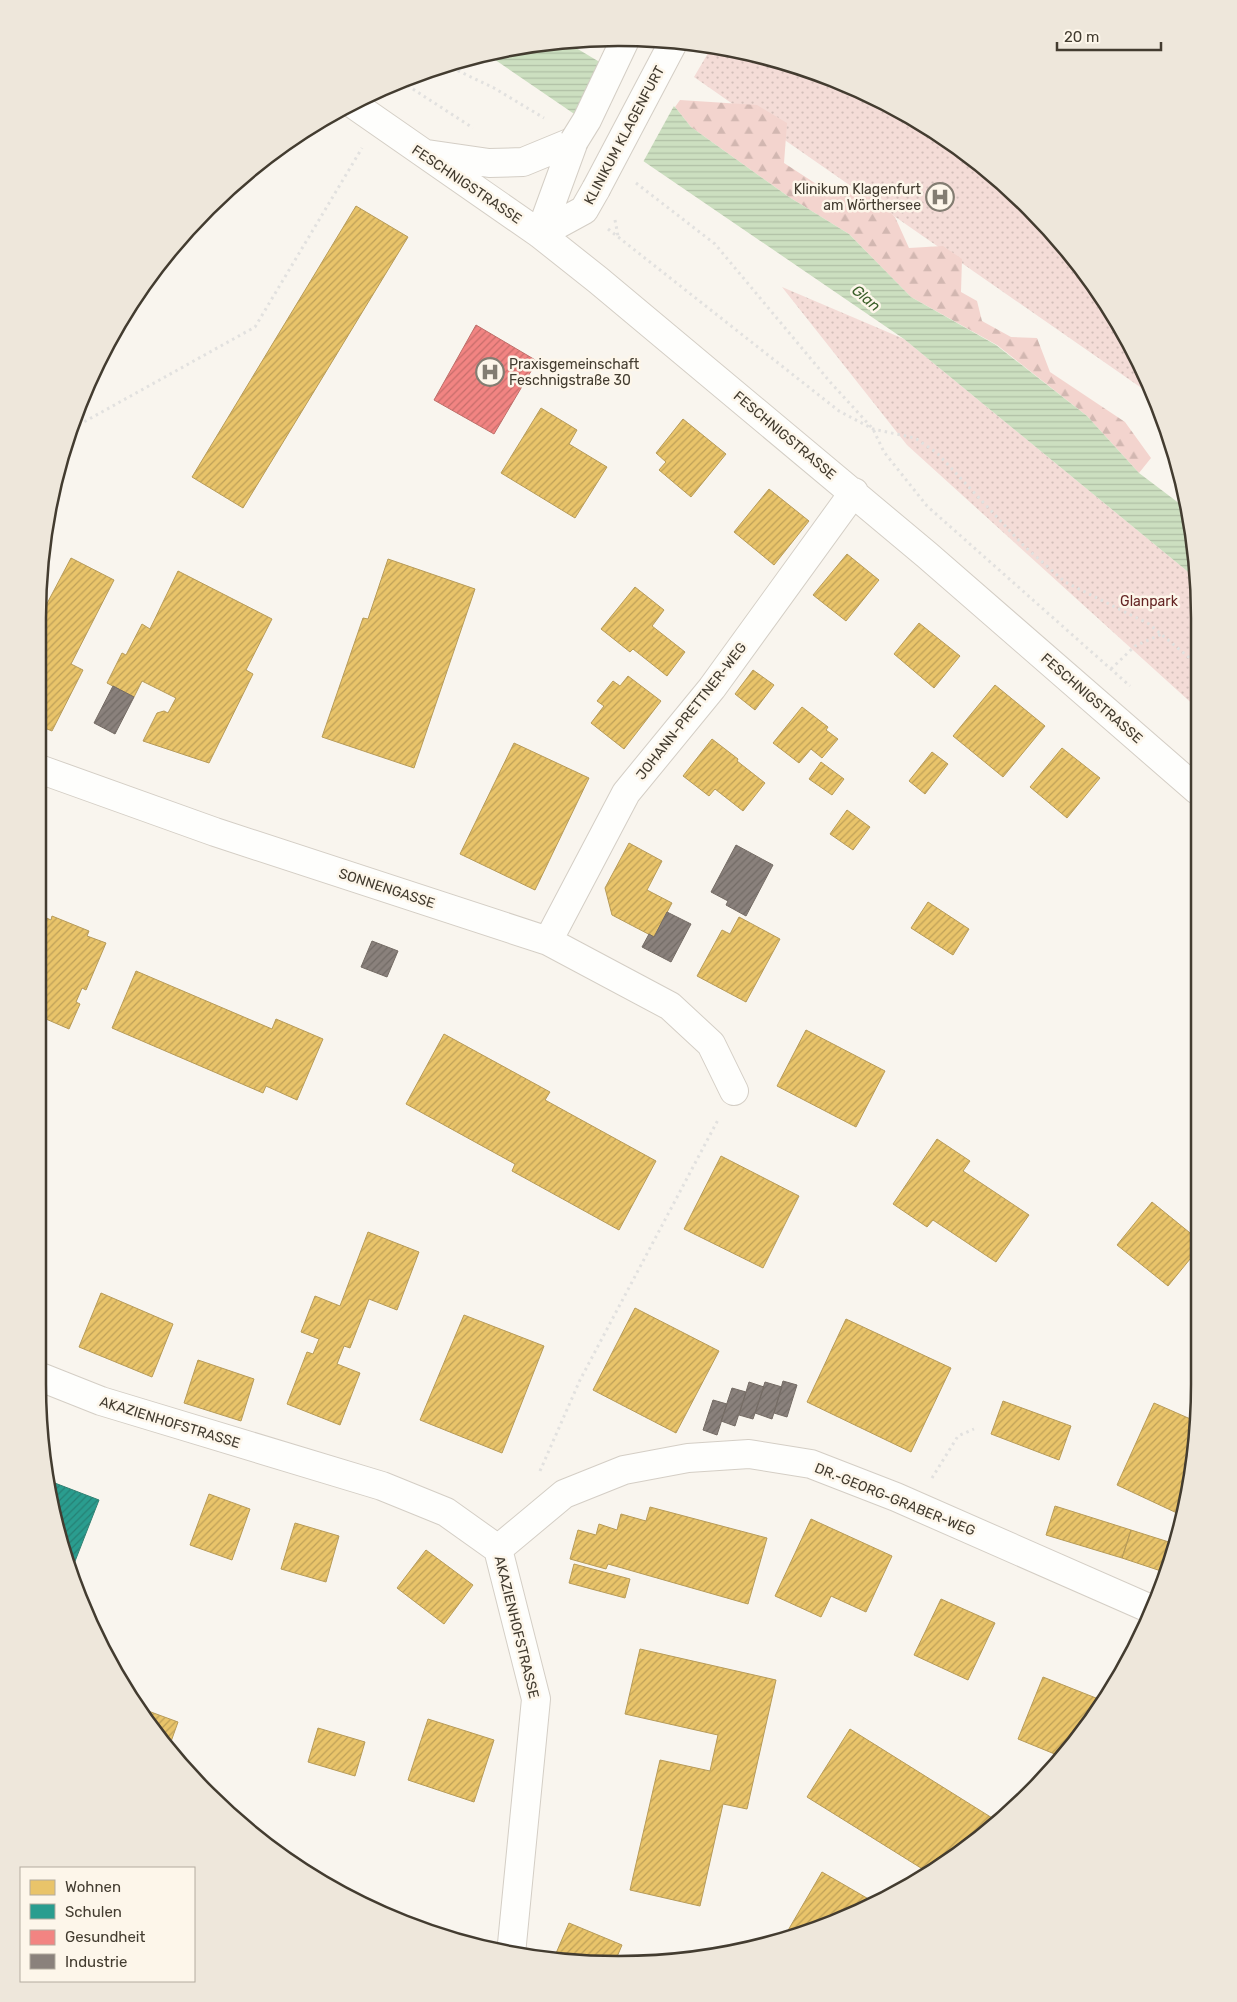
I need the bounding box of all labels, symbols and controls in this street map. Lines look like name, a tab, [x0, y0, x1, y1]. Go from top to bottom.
scale bar	[1057, 20, 1161, 52]
text: 20 m	[1064, 28, 1099, 46]
street label: KLINIKUM KLAGENFURT	[581, 63, 668, 208]
street label: FESCHNIGSTRASSE	[409, 141, 525, 227]
place label: Klinikum Klagenfurt am Wörthersee	[794, 181, 922, 214]
hospital icon: Klinikum Klagenfurt am Wörthersee	[925, 182, 955, 212]
water label: Glan	[848, 281, 884, 315]
place label: Praxisgemeinschaft Feschnigstraße 30	[509, 356, 640, 389]
hospital icon: Praxisgemeinschaft Feschnigstraße 30	[475, 357, 505, 387]
street label: FESCHNIGSTRASSE	[730, 387, 839, 483]
park label: Glanpark	[1120, 593, 1179, 610]
street label: JOHANN-PRETTNER-WEG	[633, 639, 750, 783]
street label: FESCHNIGSTRASSE	[1037, 650, 1146, 747]
street label: SONNENGASSE	[337, 865, 437, 912]
street label: AKAZIENHOFSTRASSE	[97, 1393, 242, 1452]
street label: DR.-GEORG-GRABER-WEG	[812, 1459, 978, 1540]
street label: AKAZIENHOFSTRASSE	[491, 1554, 542, 1700]
legend	[20, 1867, 195, 1982]
text: Wohnen	[65, 1878, 121, 1896]
text: Schulen	[65, 1903, 122, 1921]
text: Gesundheit	[65, 1928, 145, 1946]
text: Industrie	[65, 1953, 127, 1971]

